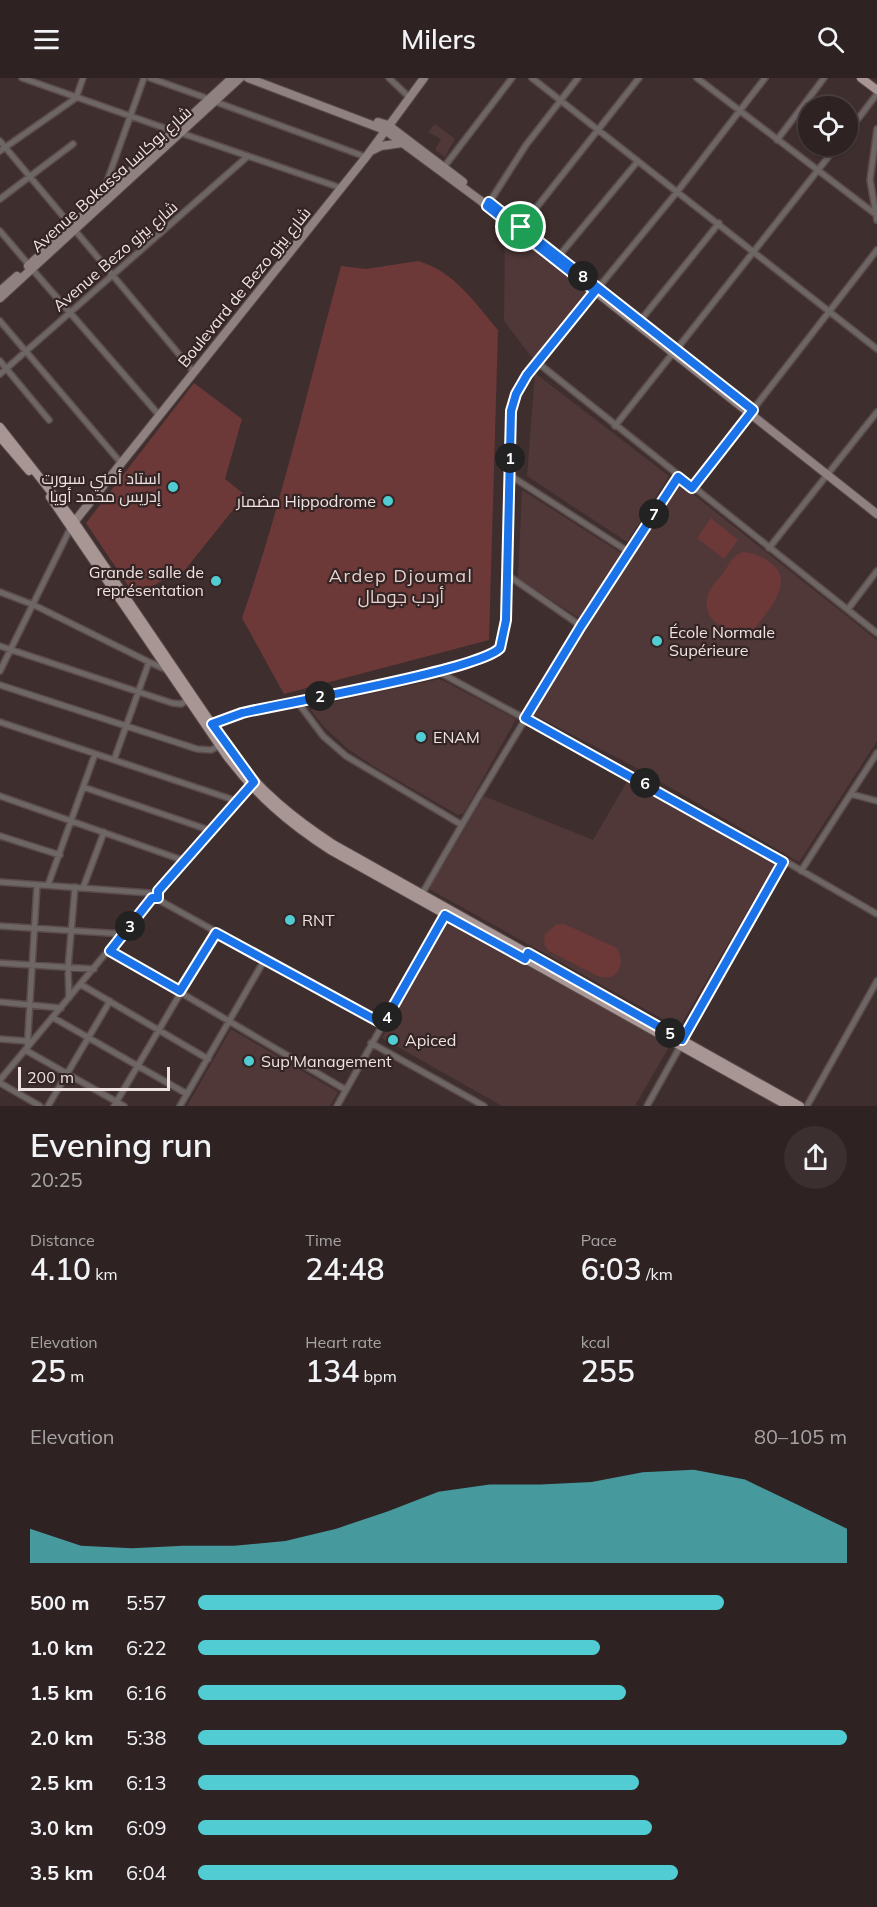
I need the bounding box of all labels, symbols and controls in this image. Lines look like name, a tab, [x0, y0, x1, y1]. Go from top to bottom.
text: Milers	[401, 22, 476, 56]
icon: menu	[30, 23, 63, 56]
icon: search	[814, 23, 847, 56]
map controls	[798, 96, 858, 156]
button: locate	[798, 96, 858, 156]
street label: Avenue Bokassa شارع بوكاسا	[27, 102, 197, 258]
street label: Avenue Bezo شارع بيزو	[49, 196, 183, 317]
pin	[495, 201, 546, 252]
street label: Boulevard de Bezo شارع بيزو	[173, 203, 316, 372]
icon: arrive	[504, 210, 537, 243]
pin: 8	[568, 261, 598, 291]
text: 8	[578, 266, 588, 286]
pin: 1	[495, 443, 525, 473]
text: 1	[505, 448, 515, 468]
place label: استاد أمني سبورت إدريس محمد أويا	[42, 468, 161, 507]
marker: استاد أمني سبورت إدريس محمد أويا	[166, 480, 180, 494]
place label: مضمار Hippodrome	[236, 491, 376, 511]
marker: مضمار Hippodrome	[381, 494, 395, 508]
pin: 7	[639, 499, 669, 529]
text: 7	[649, 504, 659, 524]
place label: Grande salle de représentation	[89, 562, 204, 600]
district label: Ardep Djoumal أردب جومال	[329, 564, 473, 608]
marker: Grande salle de représentation	[209, 574, 223, 588]
place label: École Normale Supérieure	[669, 622, 775, 660]
marker: École Normale Supérieure	[650, 634, 664, 648]
pin: 2	[305, 681, 335, 711]
text: 2	[315, 686, 325, 706]
place label: ENAM	[433, 727, 480, 747]
marker: ENAM	[414, 730, 428, 744]
pin: 6	[630, 768, 660, 798]
text: 6	[640, 773, 650, 793]
place label: RNT	[302, 910, 335, 930]
pin: 3	[115, 911, 145, 941]
marker: RNT	[283, 913, 297, 927]
text: 3	[125, 916, 135, 936]
pin: 4	[372, 1002, 402, 1032]
text: 4	[382, 1007, 392, 1027]
pin: 5	[655, 1018, 685, 1048]
text: 5	[665, 1023, 675, 1043]
place label: Apiced	[405, 1030, 456, 1050]
marker: Apiced	[386, 1033, 400, 1047]
place label: Sup'Management	[261, 1051, 392, 1071]
marker: Sup'Management	[242, 1054, 256, 1068]
scale bar	[18, 1064, 170, 1091]
text: 200 m	[27, 1067, 74, 1087]
text: Evening run	[30, 1124, 212, 1165]
button: share	[784, 1126, 847, 1189]
text: 20:25	[30, 1167, 83, 1192]
text: Distance	[30, 1230, 95, 1250]
text: Time	[305, 1230, 342, 1250]
text: Pace	[581, 1230, 617, 1250]
text: 4.10	[30, 1250, 91, 1288]
text: 24:48	[305, 1250, 384, 1288]
text: 6:03	[581, 1250, 642, 1288]
text: km	[91, 1264, 118, 1284]
text: /km	[642, 1264, 673, 1284]
text: Elevation	[30, 1332, 98, 1352]
text: Heart rate	[305, 1332, 381, 1352]
text: kcal	[581, 1332, 610, 1352]
text: 25	[30, 1352, 66, 1390]
text: 134	[305, 1352, 359, 1390]
text: 255	[581, 1352, 635, 1390]
text: m	[66, 1366, 84, 1386]
text: bpm	[359, 1366, 397, 1386]
text: Elevation	[30, 1424, 115, 1449]
text: 80–105 m	[754, 1424, 847, 1449]
text: 500 m	[30, 1590, 89, 1615]
text: 5:57	[126, 1590, 167, 1615]
text: 1.0 km	[30, 1635, 93, 1660]
text: 6:22	[126, 1635, 167, 1660]
text: 1.5 km	[30, 1680, 93, 1705]
text: 6:16	[126, 1680, 167, 1705]
text: 2.0 km	[30, 1725, 93, 1750]
text: 5:38	[126, 1725, 167, 1750]
text: 2.5 km	[30, 1770, 93, 1795]
text: 6:13	[126, 1770, 167, 1795]
text: 3.0 km	[30, 1815, 93, 1840]
text: 6:09	[126, 1815, 167, 1840]
text: 3.5 km	[30, 1860, 93, 1885]
text: 6:04	[126, 1860, 167, 1885]

